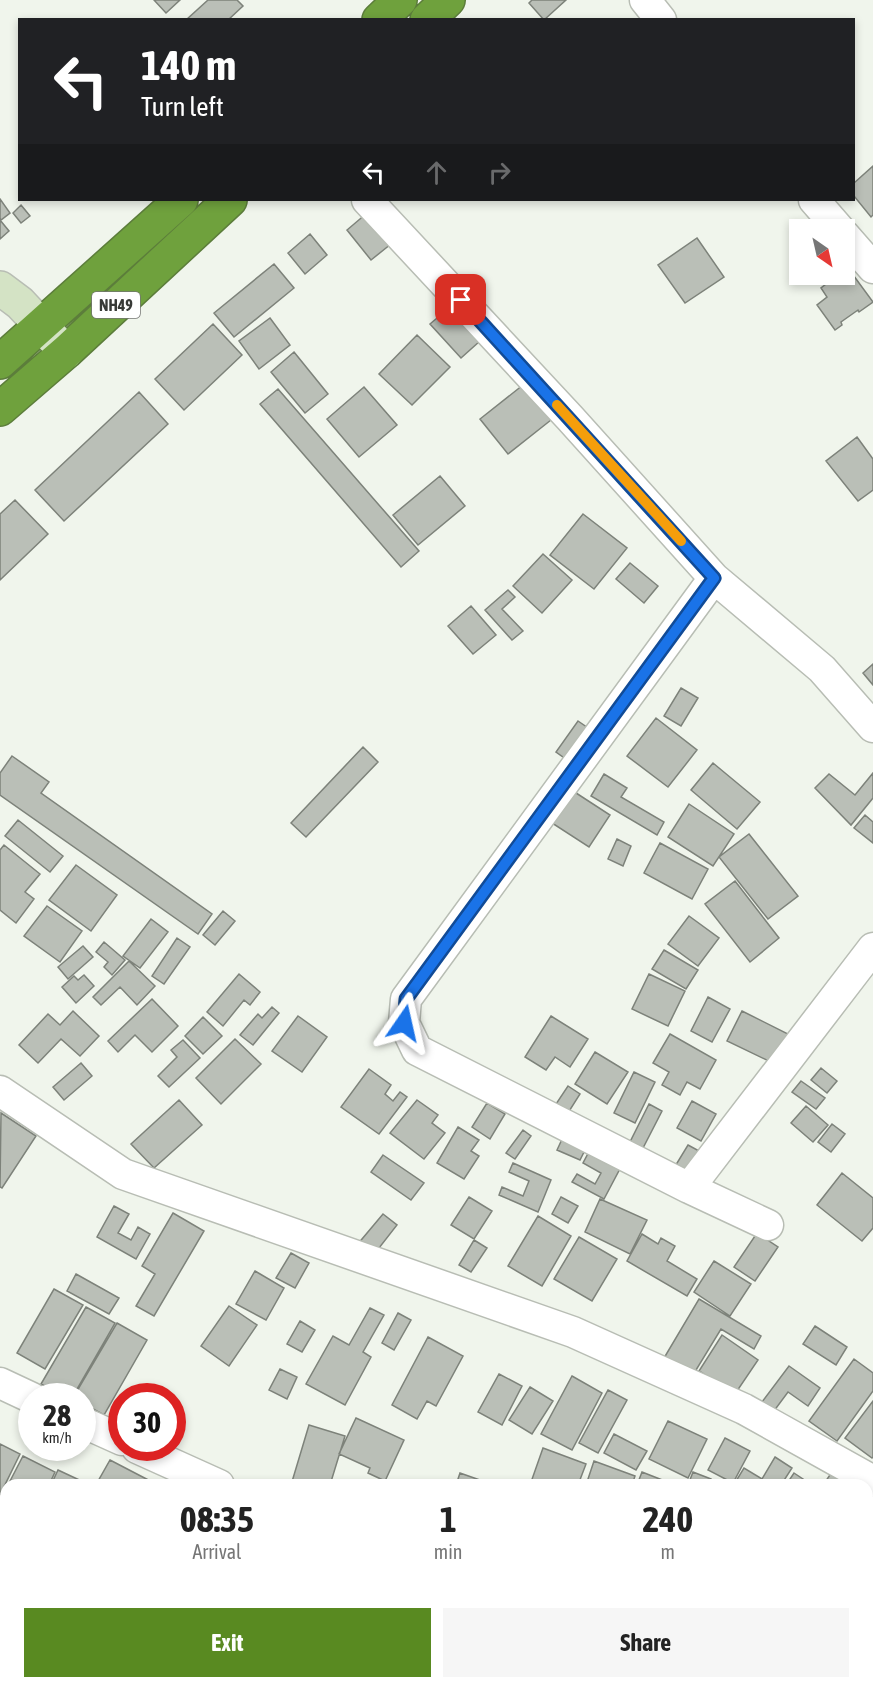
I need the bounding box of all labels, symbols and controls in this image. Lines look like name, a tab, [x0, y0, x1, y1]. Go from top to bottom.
text: 140 m	[141, 41, 236, 89]
icon: left	[42, 42, 120, 120]
text: Turn left	[141, 91, 224, 122]
icon: left	[357, 156, 390, 189]
icon: ahead	[420, 156, 453, 189]
icon: right	[483, 156, 516, 189]
north arrow	[789, 219, 855, 285]
map controls	[789, 219, 855, 285]
pin	[435, 274, 486, 325]
icon: arrive	[444, 283, 477, 316]
road number: NH49	[92, 292, 140, 318]
position arrow	[372, 991, 436, 1055]
speed limit sign: 30	[108, 1383, 186, 1461]
text: 28	[43, 1398, 71, 1432]
text: km/h	[42, 1429, 72, 1446]
text: 08:35	[180, 1498, 254, 1540]
text: 1	[440, 1498, 457, 1540]
text: 240	[642, 1498, 693, 1540]
text: Arrival	[192, 1540, 241, 1563]
text: min	[434, 1540, 463, 1563]
text: m	[661, 1540, 675, 1563]
button: Exit	[24, 1608, 431, 1677]
button: Share	[443, 1608, 849, 1677]

